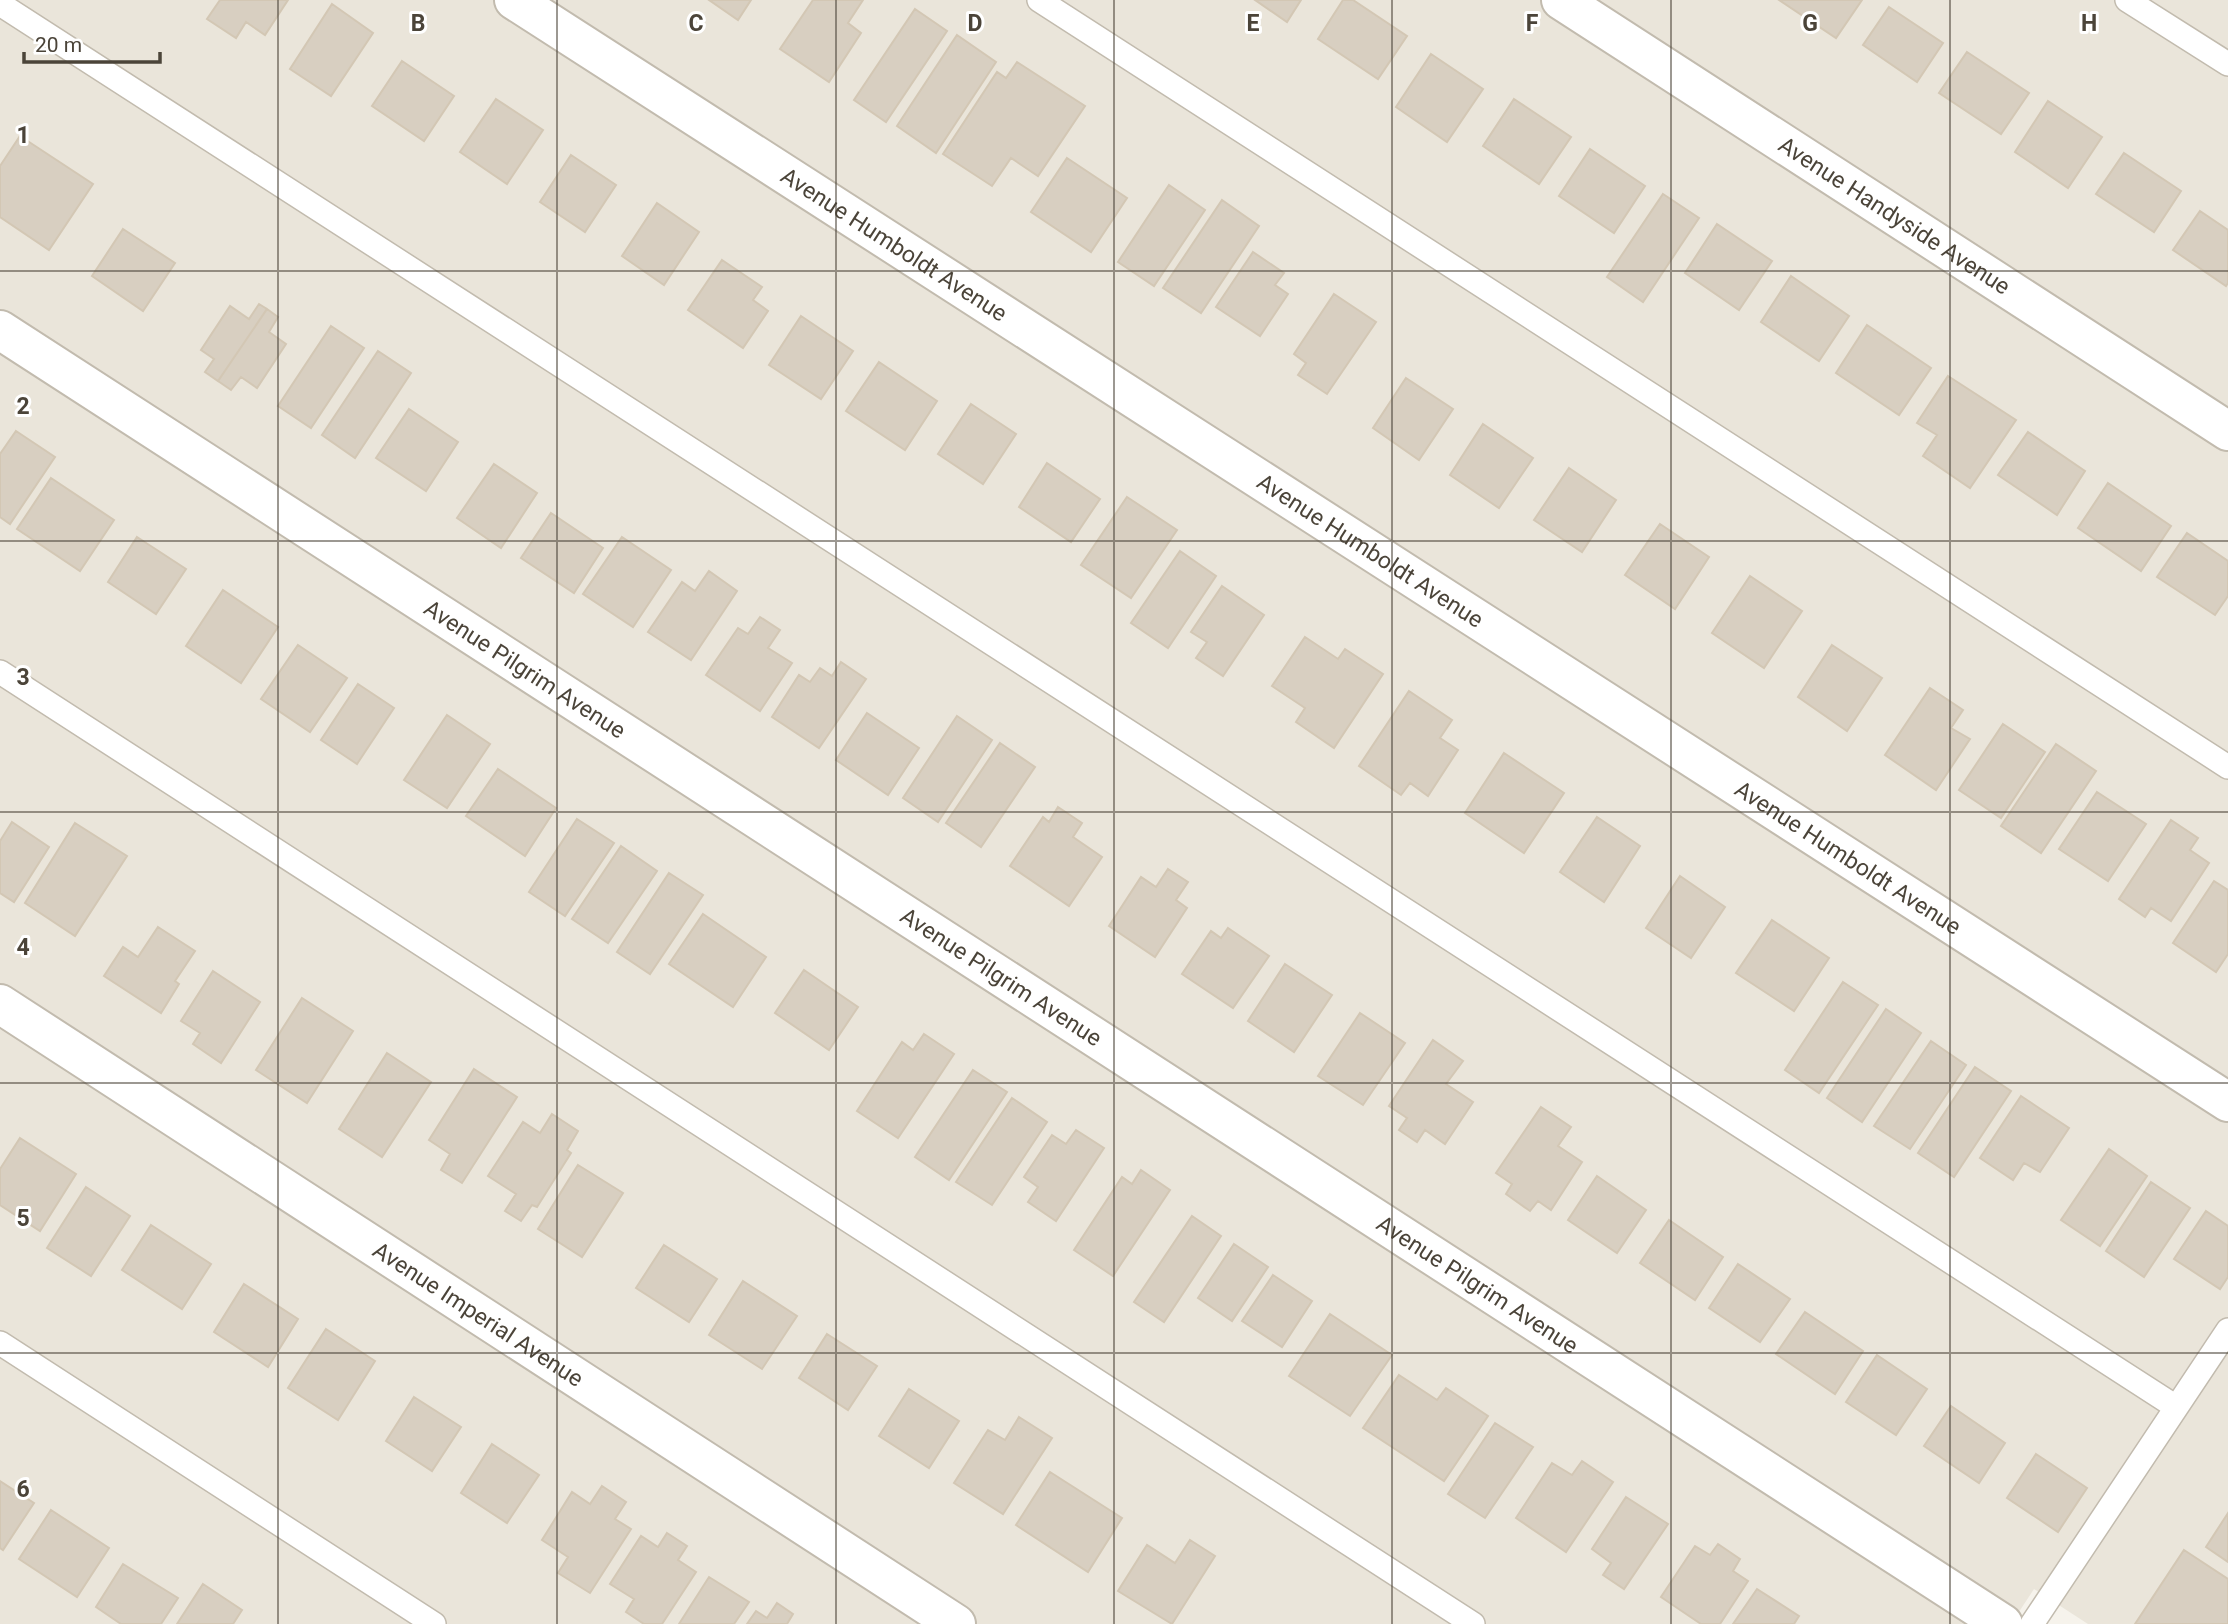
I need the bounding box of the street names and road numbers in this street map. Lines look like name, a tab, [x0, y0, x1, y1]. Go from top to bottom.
street label: Avenue Handyside Avenue	[1773, 131, 2015, 301]
street label: Avenue Humboldt Avenue	[776, 162, 1012, 327]
street label: Avenue Humboldt Avenue	[1252, 468, 1488, 634]
street label: Avenue Pilgrim Avenue	[419, 595, 630, 744]
street label: Avenue Humboldt Avenue	[1730, 776, 1966, 941]
street label: Avenue Pilgrim Avenue	[895, 902, 1107, 1052]
street label: Avenue Pilgrim Avenue	[1372, 1210, 1583, 1360]
street label: Avenue Imperial Avenue	[368, 1237, 588, 1393]

